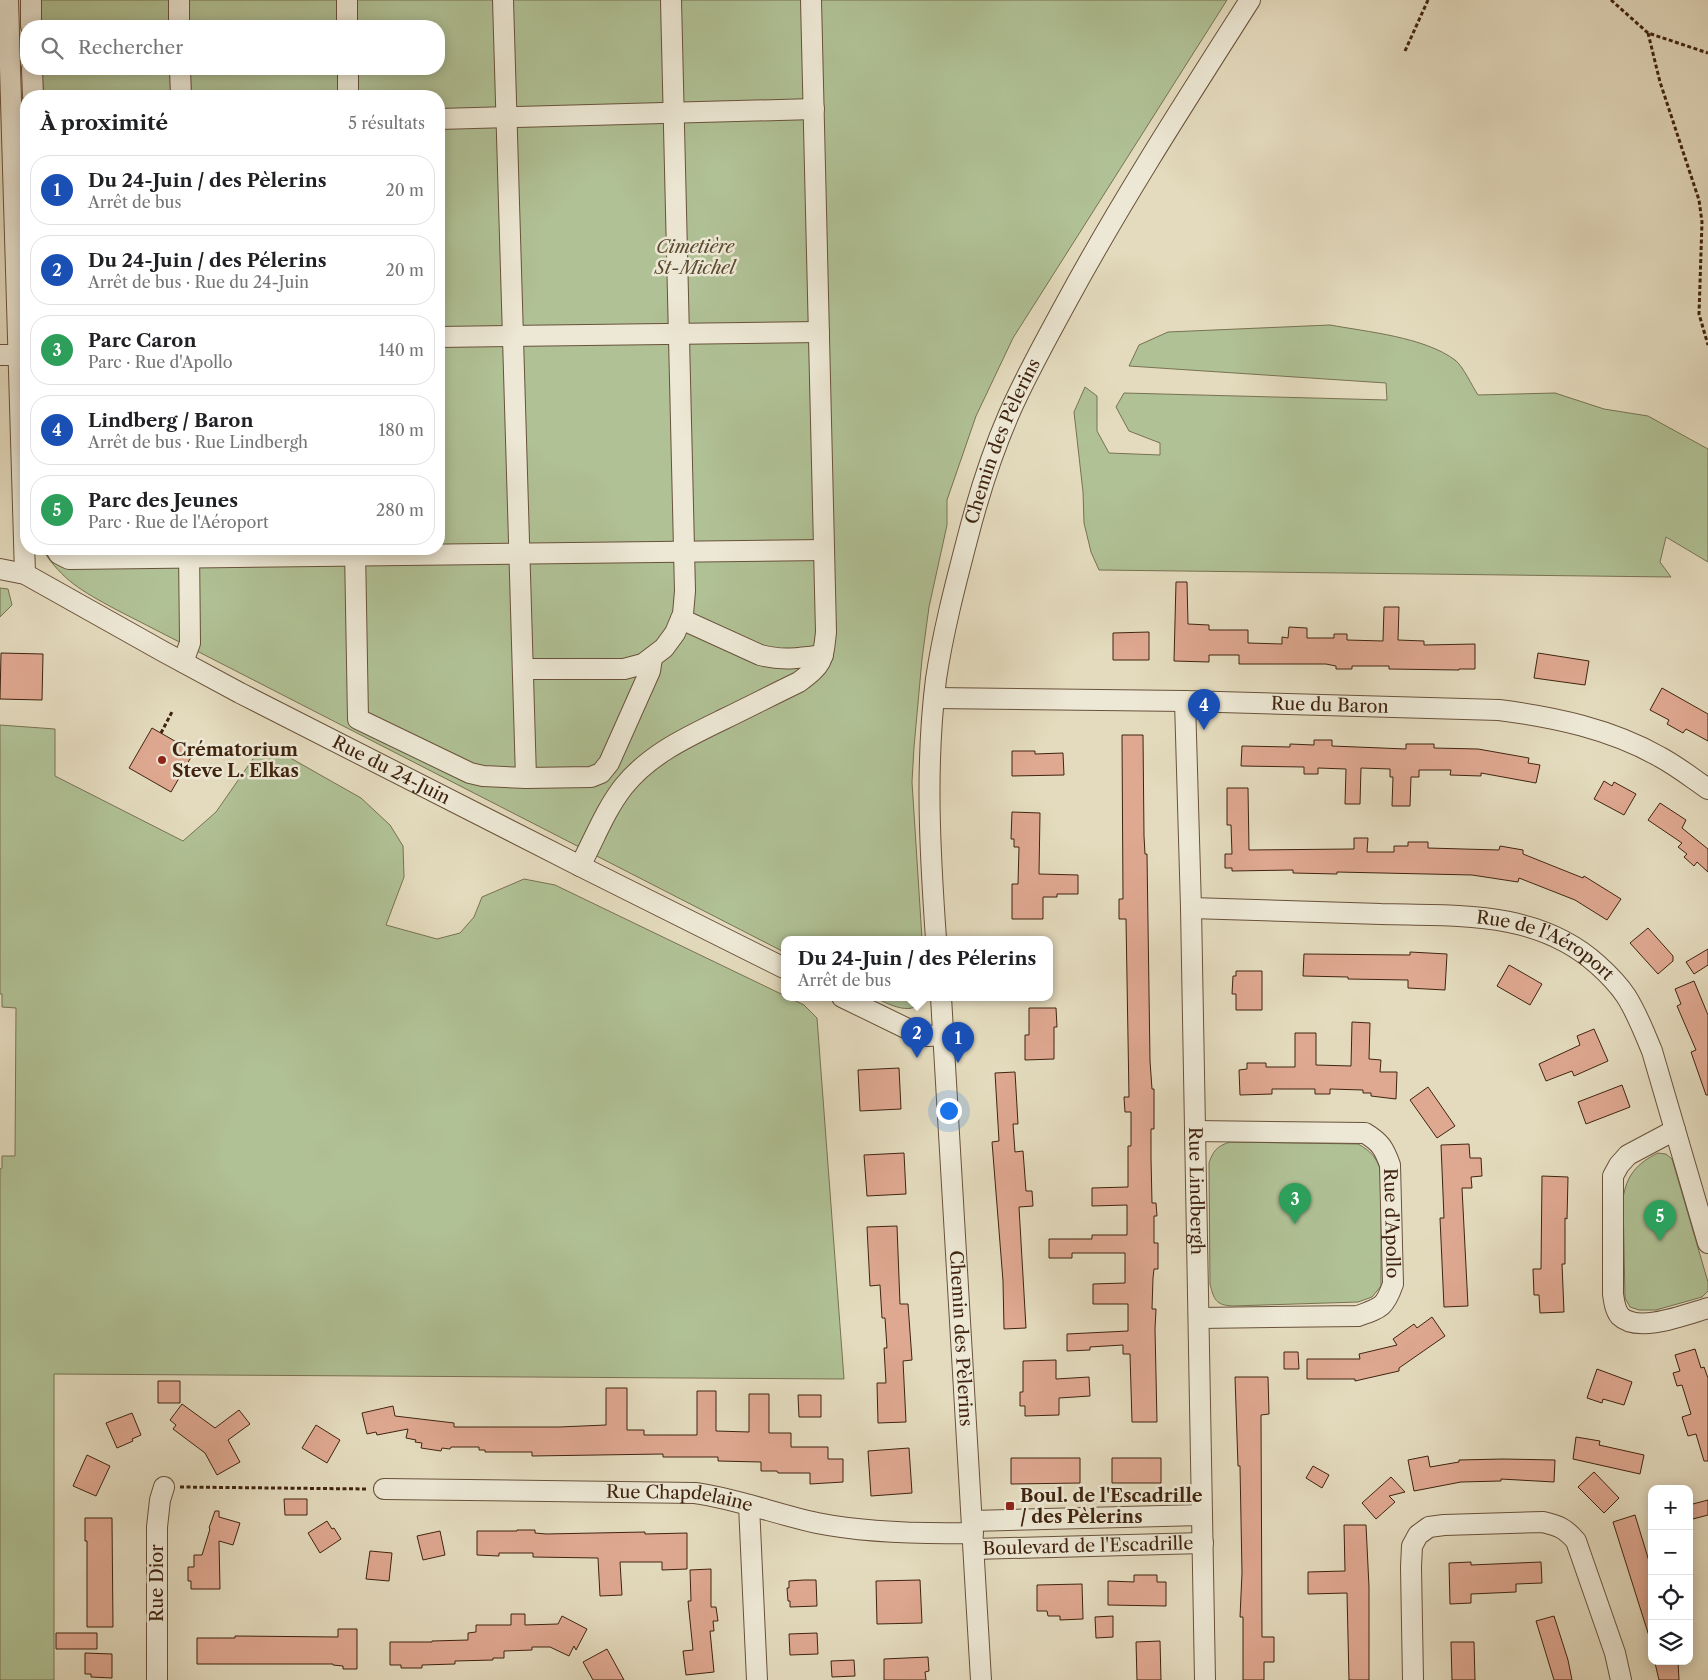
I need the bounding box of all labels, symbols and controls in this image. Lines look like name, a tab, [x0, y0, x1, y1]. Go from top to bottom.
search box	[20, 20, 445, 75]
icon: search	[38, 34, 66, 62]
text: Rechercher	[78, 36, 183, 59]
text: À proximité	[40, 110, 168, 135]
text: 5 résultats	[348, 113, 425, 133]
text: Du 24-Juin / des Pèlerins	[88, 169, 327, 192]
text: 1	[53, 180, 61, 200]
text: 20 m	[385, 180, 424, 200]
text: Arrêt de bus	[88, 192, 181, 212]
park label: Cimetière St-Michel	[654, 236, 737, 279]
text: Du 24-Juin / des Pélerins	[88, 249, 327, 272]
text: 2	[52, 260, 62, 280]
text: 20 m	[385, 260, 424, 280]
text: Arrêt de bus · Rue du 24-Juin	[88, 272, 309, 292]
text: Parc Caron	[88, 329, 196, 352]
text: 3	[52, 340, 62, 360]
text: 140 m	[379, 340, 424, 360]
text: Parc · Rue d'Apollo	[88, 352, 233, 372]
street label: Chemin des Pèlerins	[961, 355, 1045, 527]
text: Lindberg / Baron	[88, 409, 253, 432]
text: 4	[52, 420, 62, 440]
text: 180 m	[378, 420, 424, 440]
text: Arrêt de bus · Rue Lindbergh	[88, 432, 308, 452]
text: Parc des Jeunes	[88, 489, 238, 512]
text: 5	[53, 500, 61, 520]
text: 280 m	[376, 500, 424, 520]
text: Parc · Rue de l'Aéroport	[88, 512, 269, 532]
pin: 4	[1188, 689, 1220, 730]
street label: Rue du Baron	[1271, 692, 1389, 718]
street label: Rue du 24-Juin	[329, 731, 454, 809]
place label: Crématorium Steve L. Elkas	[172, 739, 299, 782]
marker: Crématorium Steve L. Elkas	[156, 754, 168, 766]
street label: Rue de l'Aéroport	[1475, 906, 1619, 985]
popup	[781, 936, 1053, 1001]
text: Du 24-Juin / des Pélerins	[798, 947, 1036, 970]
text: Arrêt de bus	[798, 970, 891, 990]
pin: 2	[901, 1017, 933, 1058]
pin: 1	[942, 1022, 974, 1063]
your location	[936, 1098, 962, 1124]
street label: Rue Lindbergh	[1184, 1127, 1208, 1255]
street label: Rue d'Apollo	[1379, 1168, 1404, 1279]
pin: 3	[1279, 1183, 1311, 1224]
pin: 5	[1644, 1200, 1676, 1241]
street label: Chemin des Pèlerins	[945, 1250, 977, 1427]
street label: Rue Chapdelaine	[606, 1481, 755, 1516]
place label: Boul. de l'Escadrille / des Pèlerins	[1020, 1485, 1203, 1528]
map controls	[1648, 1485, 1693, 1665]
button: +	[1648, 1485, 1693, 1530]
marker: Boul. de l'Escadrille / des Pèlerins	[1004, 1500, 1016, 1512]
button: −	[1648, 1530, 1693, 1575]
street label: Boulevard de l'Escadrille	[982, 1532, 1194, 1560]
street label: Rue Dior	[146, 1544, 168, 1622]
button: locate	[1648, 1575, 1693, 1620]
button: layers	[1648, 1620, 1693, 1665]

